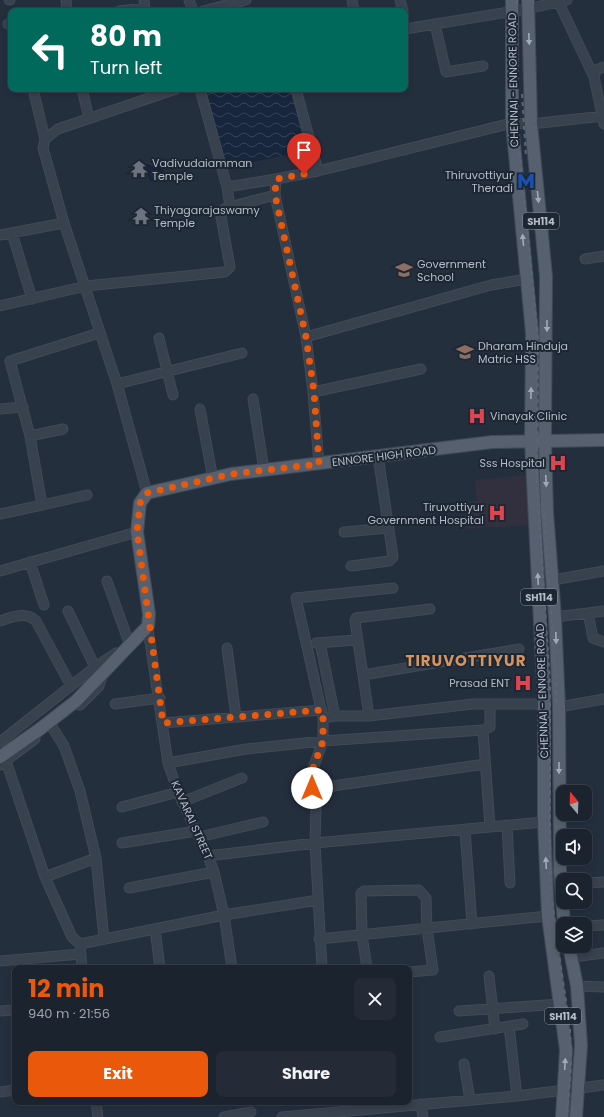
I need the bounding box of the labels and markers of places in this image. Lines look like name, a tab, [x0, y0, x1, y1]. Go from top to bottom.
pin	[287, 133, 321, 174]
place label: Vadivudaiamman Temple	[152, 155, 252, 184]
temple icon: Vadivudaiamman Temple	[129, 159, 149, 179]
place label: Thiruvottiyur Theradi	[445, 167, 513, 196]
metro station icon: Thiruvottiyur Theradi	[516, 171, 536, 191]
place label: Thiyagarajaswamy Temple	[154, 202, 260, 231]
temple icon: Thiyagarajaswamy Temple	[131, 206, 151, 226]
place label: Government School	[417, 256, 486, 285]
school or university icon: Government School	[394, 260, 414, 280]
place label: Dharam Hinduja Matric HSS	[478, 338, 568, 367]
school or university icon: Dharam Hinduja Matric HSS	[455, 342, 475, 362]
hospital icon: Vinayak Clinic	[467, 406, 487, 426]
place label: Vinayak Clinic	[490, 408, 567, 424]
hospital icon: Sss Hospital	[548, 453, 568, 473]
place label: Sss Hospital	[479, 455, 545, 471]
place label: Tiruvottiyur Government Hospital	[367, 499, 484, 528]
hospital icon: Tiruvottiyur Government Hospital	[487, 503, 507, 523]
hospital icon: Prasad ENT	[513, 673, 533, 693]
place label: Prasad ENT	[449, 675, 510, 691]

